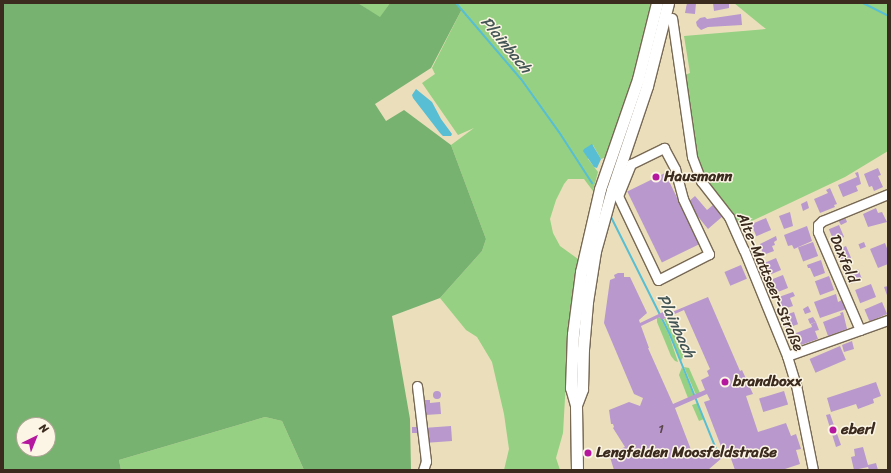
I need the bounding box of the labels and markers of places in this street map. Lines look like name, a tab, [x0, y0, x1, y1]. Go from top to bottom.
place label: Hausmann	[664, 168, 732, 186]
marker: Hausmann	[651, 172, 661, 182]
place label: brandboxx	[733, 373, 802, 391]
marker: brandboxx	[720, 377, 730, 387]
place label: eberl	[841, 421, 875, 439]
marker: eberl	[828, 425, 838, 435]
place label: Lengfelden Moosfeldstraße	[596, 444, 777, 462]
marker: Lengfelden Moosfeldstraße	[583, 448, 593, 458]

